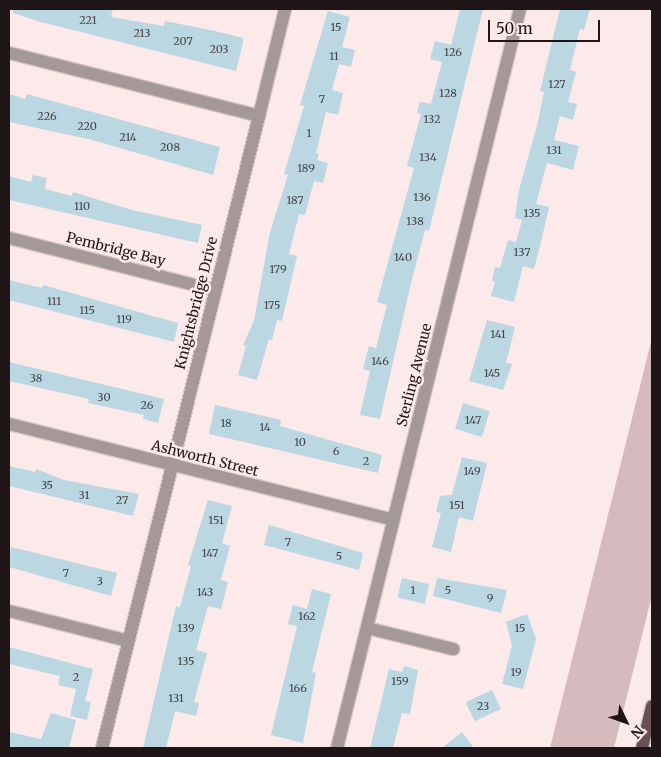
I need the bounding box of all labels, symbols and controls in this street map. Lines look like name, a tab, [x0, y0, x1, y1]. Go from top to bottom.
scale bar	[491, 10, 604, 42]
house number: 221	[79, 13, 97, 27]
text: 50 m	[496, 19, 533, 38]
house number: 15	[330, 20, 342, 34]
house number: 213	[133, 26, 151, 40]
house number: 207	[173, 34, 193, 48]
house number: 203	[209, 42, 229, 56]
house number: 126	[444, 45, 462, 59]
house number: 11	[329, 49, 339, 63]
house number: 127	[548, 77, 566, 91]
house number: 128	[439, 86, 457, 100]
house number: 7	[319, 92, 325, 106]
house number: 226	[37, 109, 57, 123]
house number: 132	[423, 112, 441, 126]
house number: 220	[77, 119, 97, 133]
house number: 1	[307, 126, 311, 140]
house number: 214	[119, 130, 137, 144]
house number: 208	[160, 140, 180, 154]
house number: 131	[546, 143, 562, 157]
house number: 134	[419, 150, 437, 164]
house number: 189	[297, 161, 315, 175]
house number: 136	[413, 190, 431, 204]
house number: 187	[286, 193, 304, 207]
house number: 110	[74, 199, 90, 213]
house number: 135	[524, 206, 540, 220]
house number: 138	[406, 214, 424, 228]
street label: Pembridge Bay	[65, 229, 167, 269]
street label: Knightsbridge Drive	[171, 235, 221, 371]
house number: 137	[514, 245, 530, 259]
house number: 140	[394, 250, 412, 264]
house number: 179	[269, 262, 287, 276]
house number: 111	[47, 294, 61, 308]
house number: 175	[264, 298, 280, 312]
house number: 115	[79, 303, 95, 317]
house number: 119	[116, 312, 132, 326]
street label: Sterling Avenue	[393, 322, 435, 428]
house number: 141	[490, 327, 506, 341]
house number: 146	[371, 354, 389, 368]
house number: 145	[484, 366, 500, 380]
house number: 38	[30, 371, 42, 385]
house number: 30	[97, 390, 111, 404]
house number: 26	[141, 398, 153, 412]
house number: 147	[465, 413, 481, 427]
house number: 18	[220, 416, 232, 430]
house number: 14	[259, 420, 271, 434]
house number: 10	[294, 435, 306, 449]
street label: Ashworth Street	[150, 437, 260, 479]
house number: 6	[333, 444, 339, 458]
house number: 2	[363, 454, 369, 468]
house number: 149	[463, 464, 481, 478]
house number: 35	[41, 478, 53, 492]
house number: 31	[79, 488, 89, 502]
house number: 27	[116, 493, 128, 507]
house number: 151	[449, 498, 465, 512]
house number: 151	[208, 513, 224, 527]
house number: 7	[285, 535, 291, 549]
house number: 147	[202, 546, 218, 560]
house number: 5	[336, 549, 342, 563]
house number: 7	[63, 566, 69, 580]
house number: 3	[97, 574, 103, 588]
house number: 1	[411, 583, 415, 597]
house number: 5	[445, 583, 451, 597]
house number: 143	[197, 585, 213, 599]
house number: 9	[487, 591, 493, 605]
house number: 162	[298, 609, 316, 623]
house number: 139	[177, 621, 195, 635]
house number: 15	[514, 621, 526, 635]
house number: 135	[178, 654, 194, 668]
house number: 19	[510, 665, 522, 679]
house number: 2	[73, 670, 79, 684]
house number: 159	[391, 674, 409, 688]
house number: 166	[289, 681, 307, 695]
house number: 131	[168, 691, 184, 705]
north arrow	[601, 697, 651, 747]
house number: 23	[477, 699, 489, 713]
text: N	[627, 722, 648, 742]

